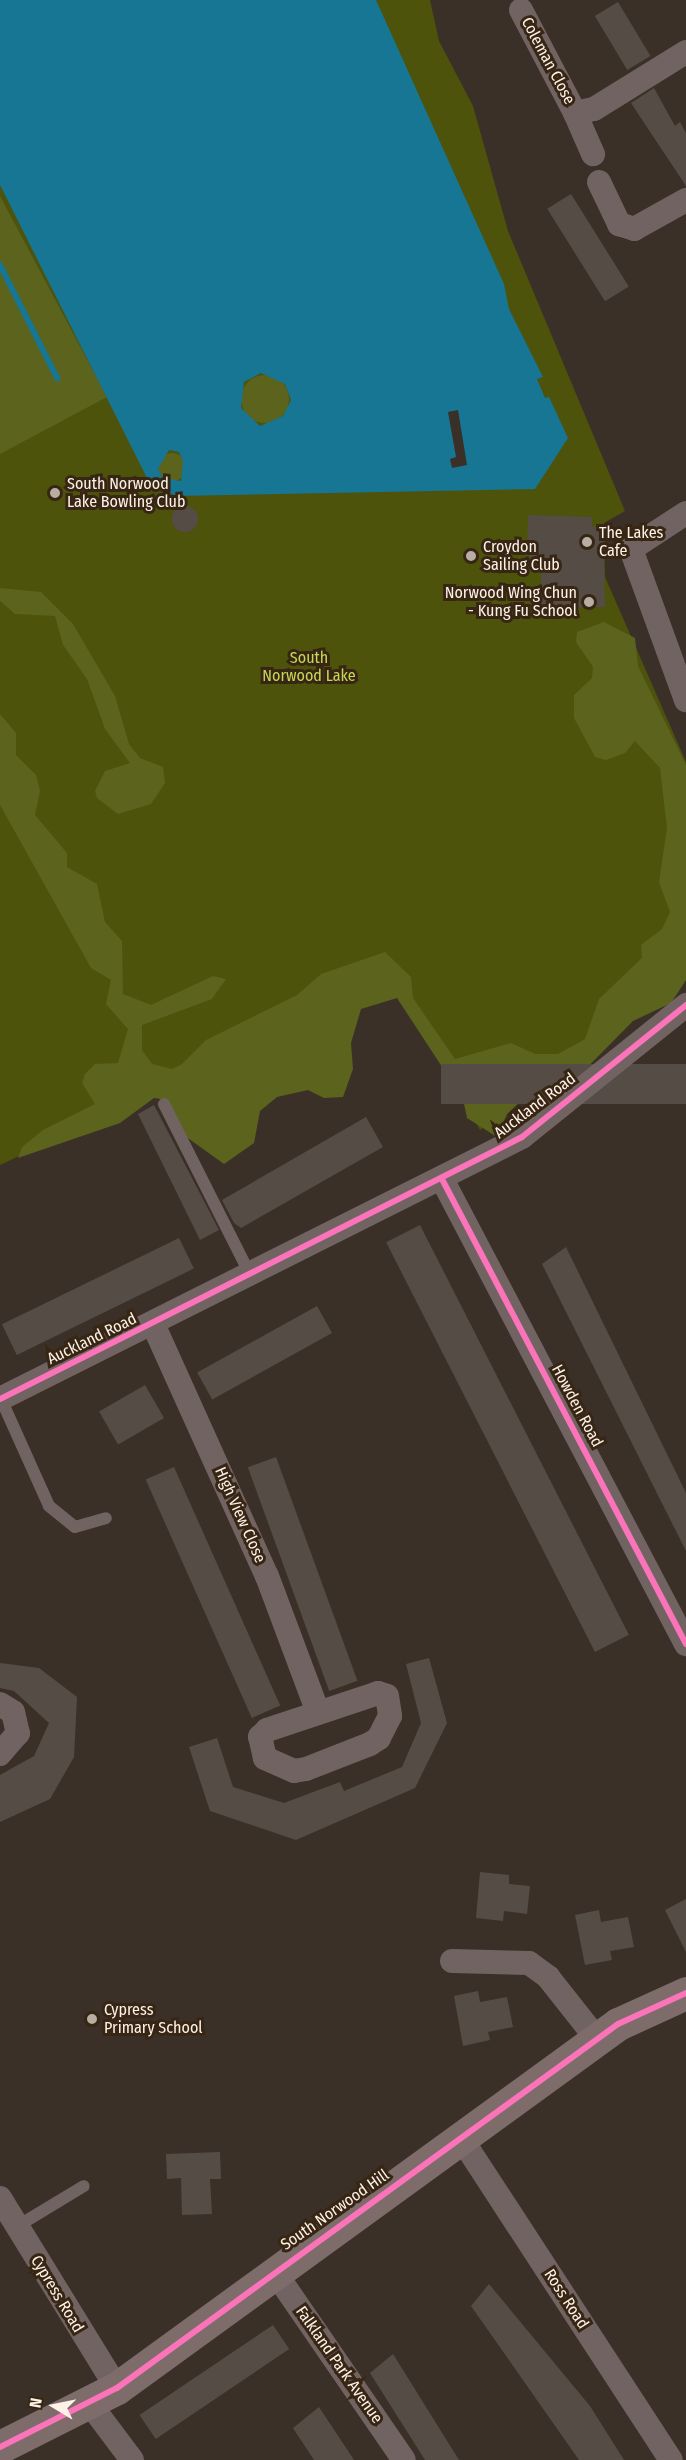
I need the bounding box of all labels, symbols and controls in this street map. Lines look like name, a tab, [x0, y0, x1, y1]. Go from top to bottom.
street label: Coleman Close	[517, 14, 579, 108]
place label: South Norwood Lake Bowling Club	[67, 474, 185, 512]
marker: South Norwood Lake Bowling Club	[48, 486, 62, 500]
place label: The Lakes Cafe	[599, 523, 663, 561]
marker: The Lakes Cafe	[580, 535, 594, 549]
place label: Croydon Sailing Club	[483, 537, 560, 575]
marker: Croydon Sailing Club	[464, 549, 478, 563]
place label: Norwood Wing Chun - Kung Fu School	[445, 583, 577, 621]
marker: Norwood Wing Chun - Kung Fu School	[582, 595, 596, 609]
park label: South Norwood Lake	[262, 648, 356, 686]
street label: Auckland Road	[490, 1069, 580, 1143]
street label: Auckland Road	[44, 1309, 140, 1369]
street label: Howden Road	[547, 1362, 607, 1450]
street label: High View Close	[210, 1464, 270, 1566]
place label: Cypress Primary School	[104, 2000, 203, 2038]
marker: Cypress Primary School	[85, 2012, 99, 2026]
street label: South Norwood Hill	[277, 2166, 393, 2254]
street label: Cypress Road	[27, 2252, 87, 2336]
street label: Ross Road	[540, 2266, 592, 2332]
street label: Falkland Park Avenue	[291, 2303, 387, 2427]
north arrow	[24, 2376, 84, 2436]
text: N	[26, 2396, 46, 2409]

